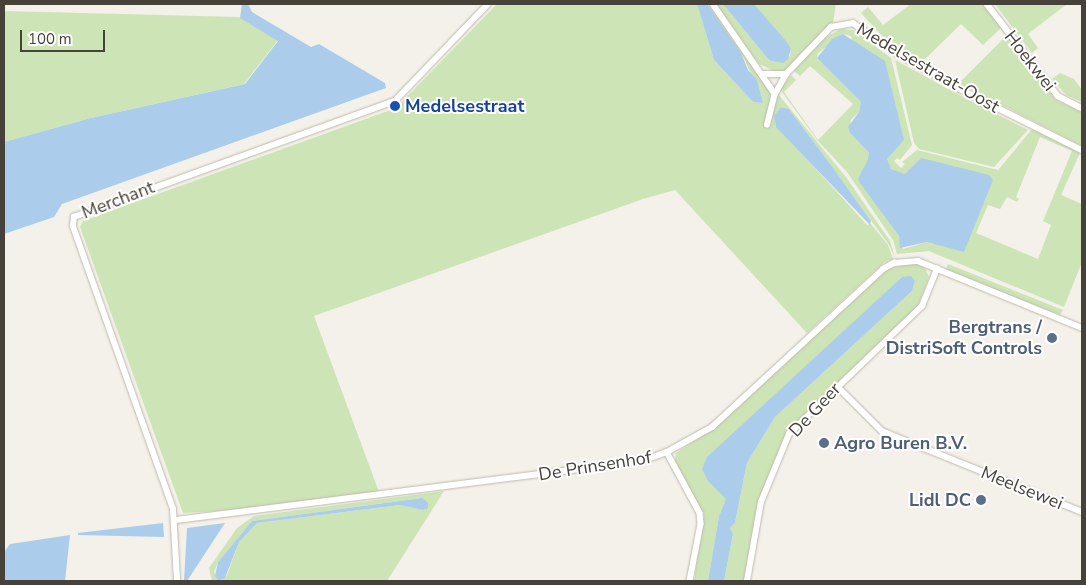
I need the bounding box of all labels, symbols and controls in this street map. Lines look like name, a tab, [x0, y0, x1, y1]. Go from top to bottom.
street label: Medelsestraat-Oost	[853, 18, 1003, 118]
scale bar	[22, 20, 108, 52]
street label: Hoekwei	[1000, 26, 1060, 96]
text: 100 m	[28, 29, 72, 49]
place label: Medelsestraat	[405, 95, 524, 117]
marker: Medelsestraat	[389, 100, 401, 112]
street label: Merchant	[79, 176, 157, 224]
place label: Bergtrans / DistriSoft Controls	[886, 317, 1042, 359]
marker: Bergtrans / DistriSoft Controls	[1046, 332, 1058, 344]
street label: De Geer	[785, 378, 845, 442]
place label: Agro Buren B.V.	[834, 432, 967, 454]
marker: Agro Buren B.V.	[818, 437, 830, 449]
street label: De Prinsenhof	[537, 446, 653, 486]
street label: Meelsewei	[978, 462, 1066, 514]
place label: Lidl DC	[909, 489, 971, 511]
marker: Lidl DC	[975, 494, 987, 506]

